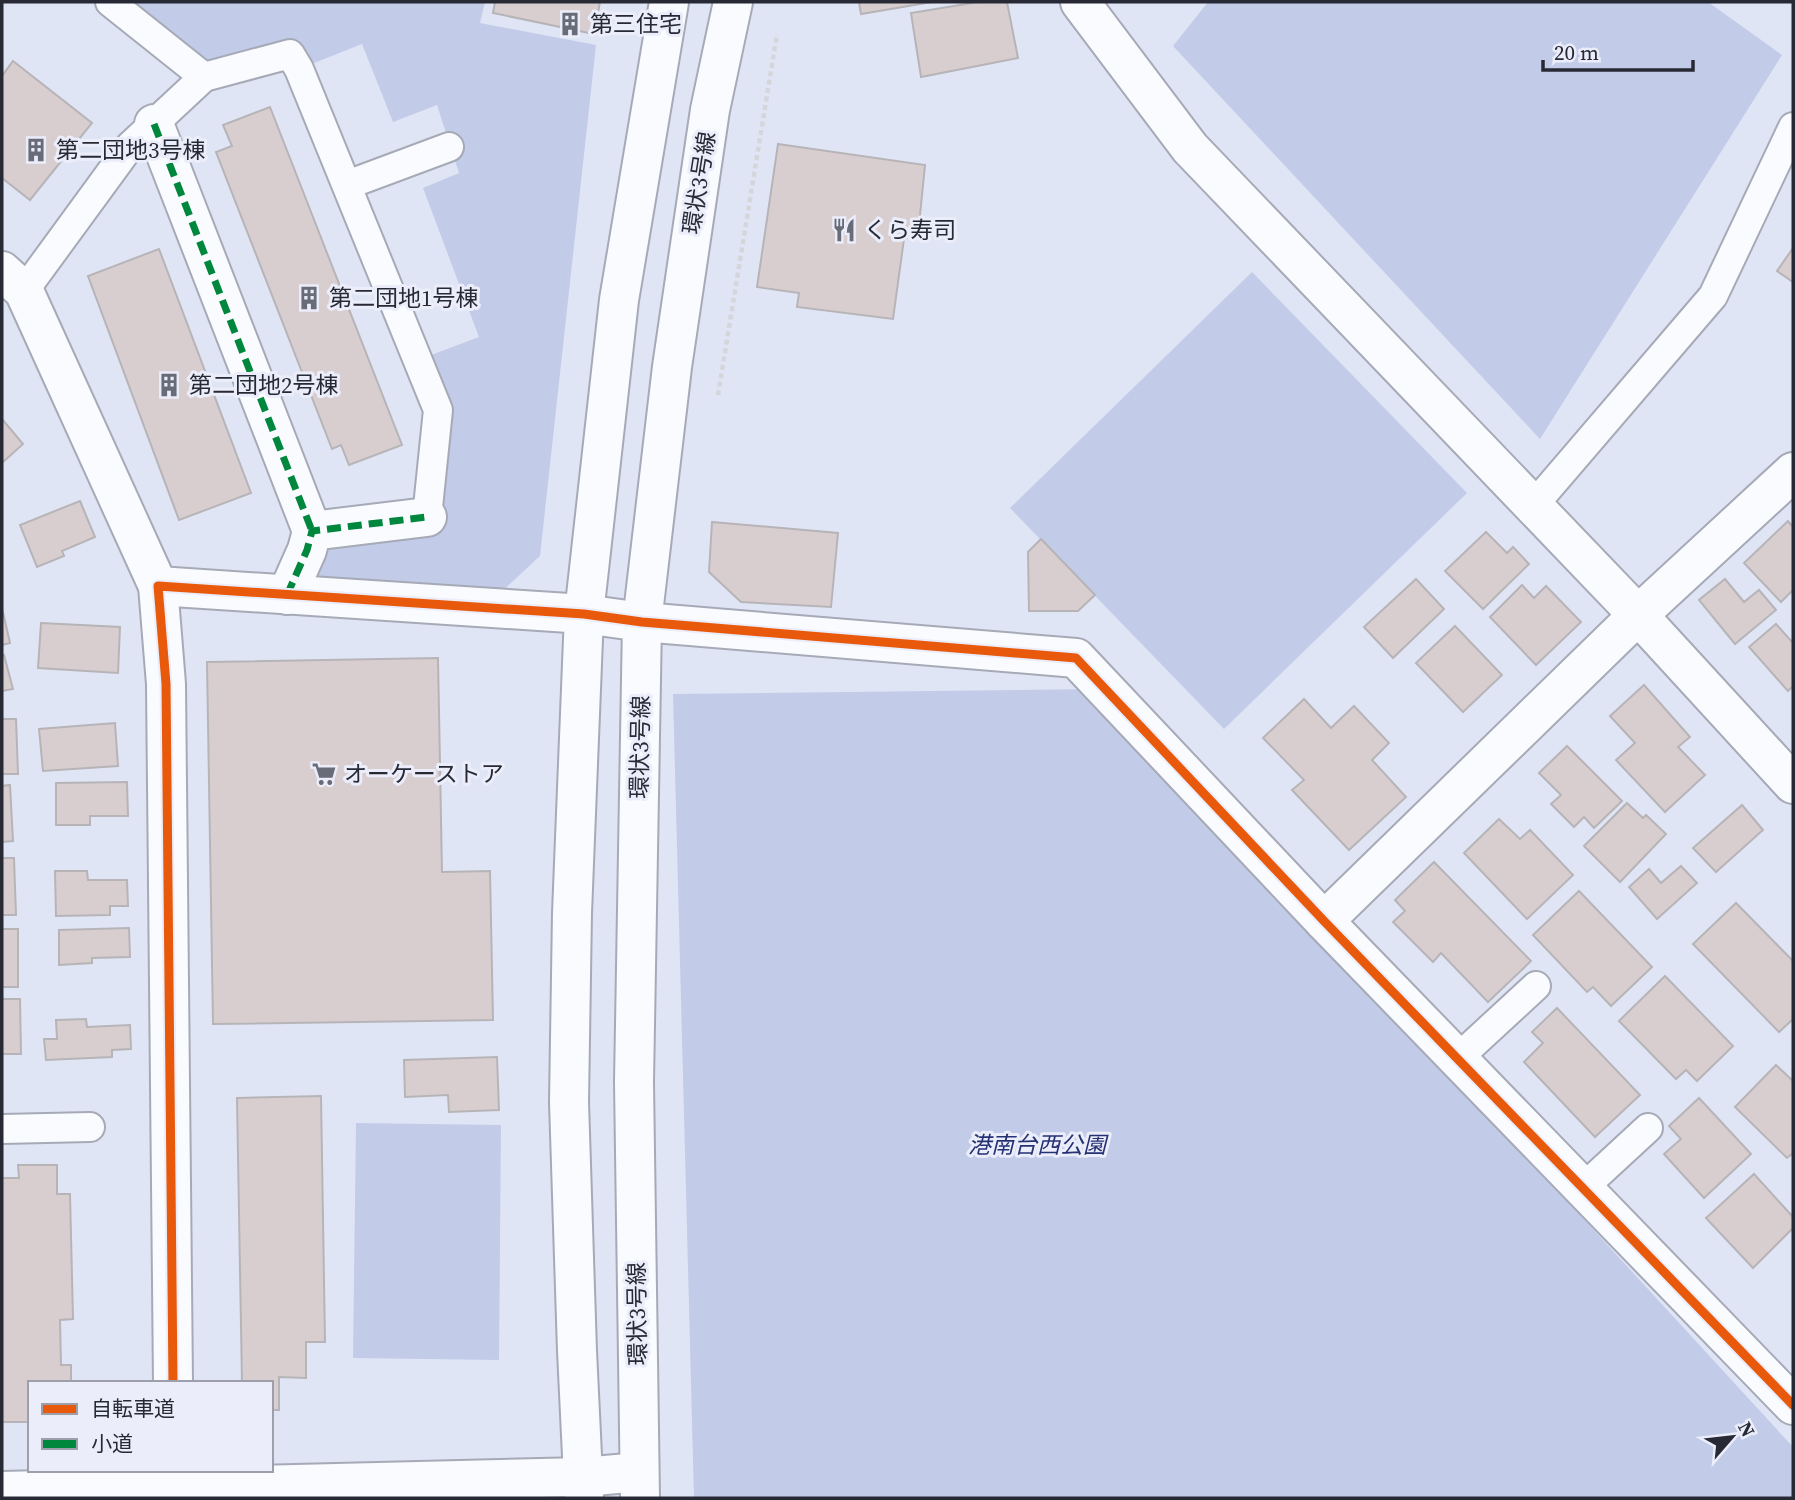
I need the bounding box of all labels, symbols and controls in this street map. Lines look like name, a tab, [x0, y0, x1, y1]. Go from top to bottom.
place label: 第三住宅	[590, 8, 682, 40]
building icon: 第三住宅	[556, 10, 584, 38]
scale bar	[1543, 28, 1694, 72]
text: 20 m	[1554, 38, 1599, 67]
street label: 環状3号線	[675, 129, 723, 237]
place label: 第二団地3号棟	[56, 134, 206, 166]
building icon: 第二団地3号棟	[22, 136, 50, 164]
place label: くら寿司	[864, 214, 956, 246]
restaurant icon: くら寿司	[830, 216, 858, 244]
place label: 第二団地1号棟	[329, 282, 479, 314]
building icon: 第二団地1号棟	[295, 284, 323, 312]
place label: 第二団地2号棟	[189, 369, 339, 401]
building icon: 第二団地2号棟	[155, 371, 183, 399]
street label: 環状3号線	[623, 695, 657, 799]
place label: オーケーストア	[344, 758, 504, 790]
supermarket icon: オーケーストア	[310, 760, 338, 788]
park label: 港南台西公園	[968, 1129, 1109, 1161]
street label: 環状3号線	[620, 1262, 654, 1366]
legend	[28, 1381, 273, 1472]
text: 自転車道	[91, 1394, 175, 1423]
north arrow	[1697, 1402, 1767, 1472]
text: N	[1732, 1417, 1762, 1441]
text: 小道	[91, 1429, 133, 1458]

